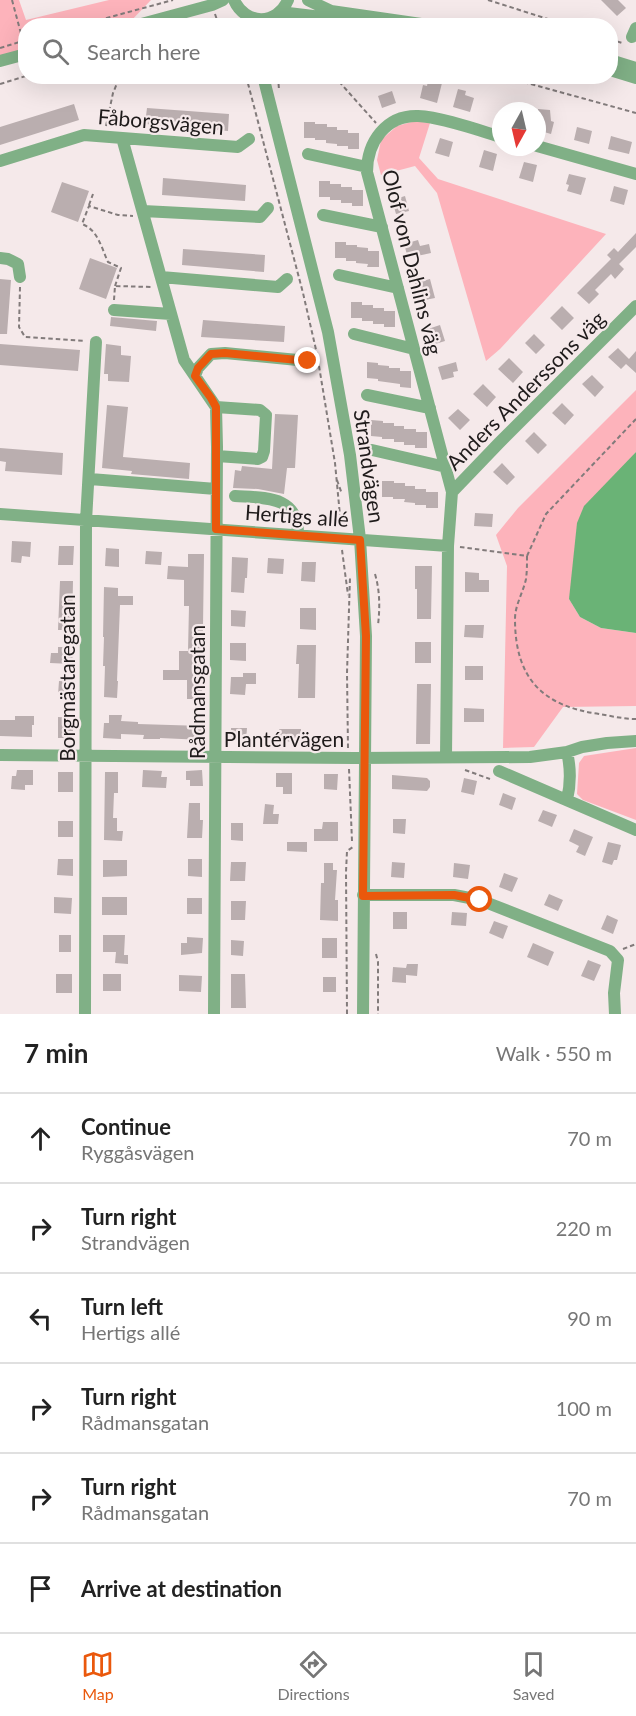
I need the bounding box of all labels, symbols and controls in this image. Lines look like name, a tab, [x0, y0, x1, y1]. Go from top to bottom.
search box	[18, 18, 618, 84]
icon: search	[39, 35, 72, 68]
text: Search here	[87, 38, 200, 65]
north arrow	[492, 102, 546, 156]
street label: Fåborgsvägen	[97, 103, 225, 139]
street label: Olof von Dahlins väg	[378, 167, 448, 357]
street label: Anders Anderssons väg	[440, 305, 610, 475]
route end	[294, 347, 320, 373]
street label: Strandvägen	[350, 408, 390, 524]
street label: Hertigs allé	[244, 499, 350, 531]
street label: Borgmästaregatan	[54, 594, 79, 762]
street label: Rådmansgatan	[184, 625, 209, 759]
street label: Plantérvägen	[224, 726, 344, 751]
route start	[466, 886, 492, 912]
text: 7 min	[24, 1037, 88, 1069]
text: Walk · 550 m	[496, 1041, 612, 1065]
text: Continue	[81, 1113, 171, 1140]
icon: ahead	[24, 1122, 57, 1155]
text: 70 m	[567, 1126, 612, 1150]
text: Ryggåsvägen	[81, 1140, 195, 1164]
text: Turn right	[81, 1203, 176, 1230]
icon: right	[24, 1212, 57, 1245]
text: 220 m	[556, 1216, 612, 1240]
text: Strandvägen	[81, 1230, 190, 1254]
text: Turn left	[81, 1293, 163, 1320]
icon: left	[24, 1302, 57, 1335]
text: 90 m	[567, 1306, 612, 1330]
text: Hertigs allé	[81, 1320, 180, 1344]
text: Turn right	[81, 1383, 176, 1410]
icon: right	[24, 1392, 57, 1425]
text: 100 m	[556, 1396, 612, 1420]
text: Rådmansgatan	[81, 1410, 209, 1434]
text: Turn right	[81, 1473, 176, 1500]
icon: right	[24, 1482, 57, 1515]
text: 70 m	[567, 1486, 612, 1510]
text: Rådmansgatan	[81, 1500, 209, 1524]
icon: arrive	[24, 1572, 57, 1605]
text: Arrive at destination	[81, 1575, 282, 1602]
tab: Map	[81, 1648, 114, 1703]
tab: Directions	[277, 1648, 350, 1703]
tab: Saved	[513, 1648, 554, 1703]

